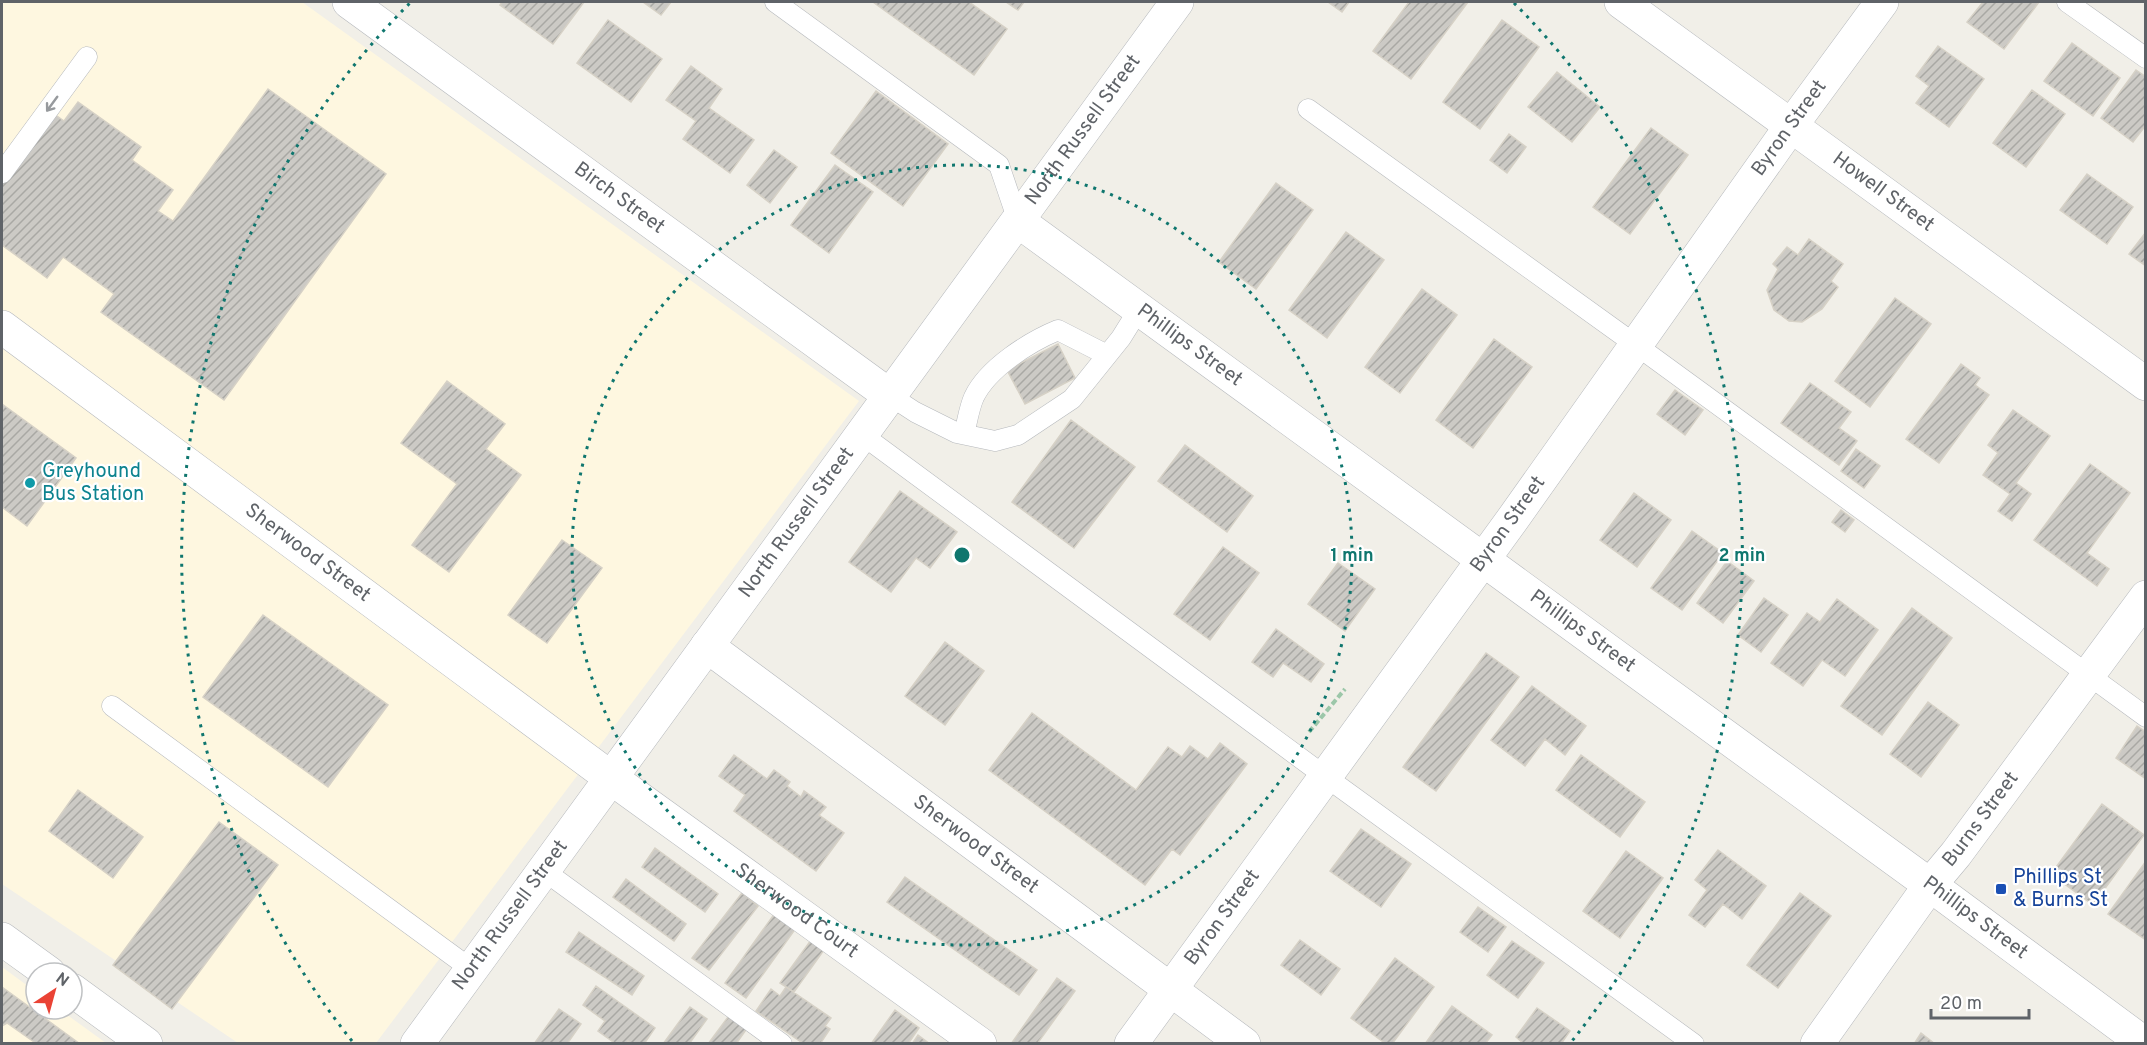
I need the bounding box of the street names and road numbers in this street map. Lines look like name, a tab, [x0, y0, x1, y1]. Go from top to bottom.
street label: North Russell Street	[1020, 50, 1147, 211]
street label: Byron Street	[1746, 75, 1833, 182]
street label: Howell Street	[1827, 147, 1939, 238]
street label: Birch Street	[568, 157, 670, 240]
street label: Phillips Street	[1131, 299, 1248, 393]
street label: North Russell Street	[733, 442, 861, 603]
street label: Byron Street	[1465, 471, 1552, 578]
street label: Sherwood Street	[239, 498, 376, 608]
street label: Phillips Street	[1524, 585, 1640, 679]
street label: Burns Street	[1937, 767, 2025, 873]
street label: Sherwood Street	[907, 790, 1044, 900]
street label: North Russell Street	[447, 835, 574, 996]
street label: Sherwood Court	[729, 858, 863, 965]
street label: Byron Street	[1179, 865, 1266, 971]
street label: Phillips Street	[1917, 871, 2033, 966]

